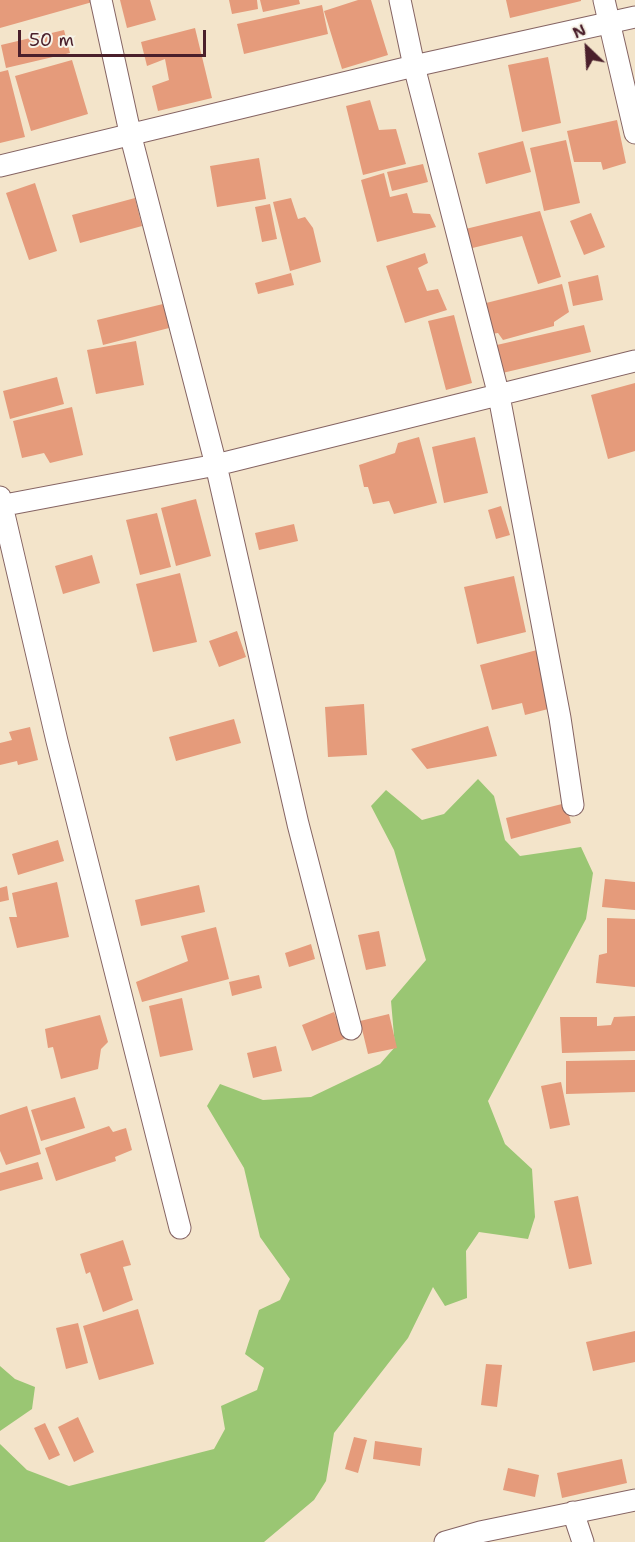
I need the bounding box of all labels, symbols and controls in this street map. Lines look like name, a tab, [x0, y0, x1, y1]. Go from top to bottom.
scale bar	[21, 18, 208, 56]
north arrow	[557, 18, 617, 78]
text: N	[569, 19, 589, 43]
text: 50 m	[29, 28, 74, 52]

